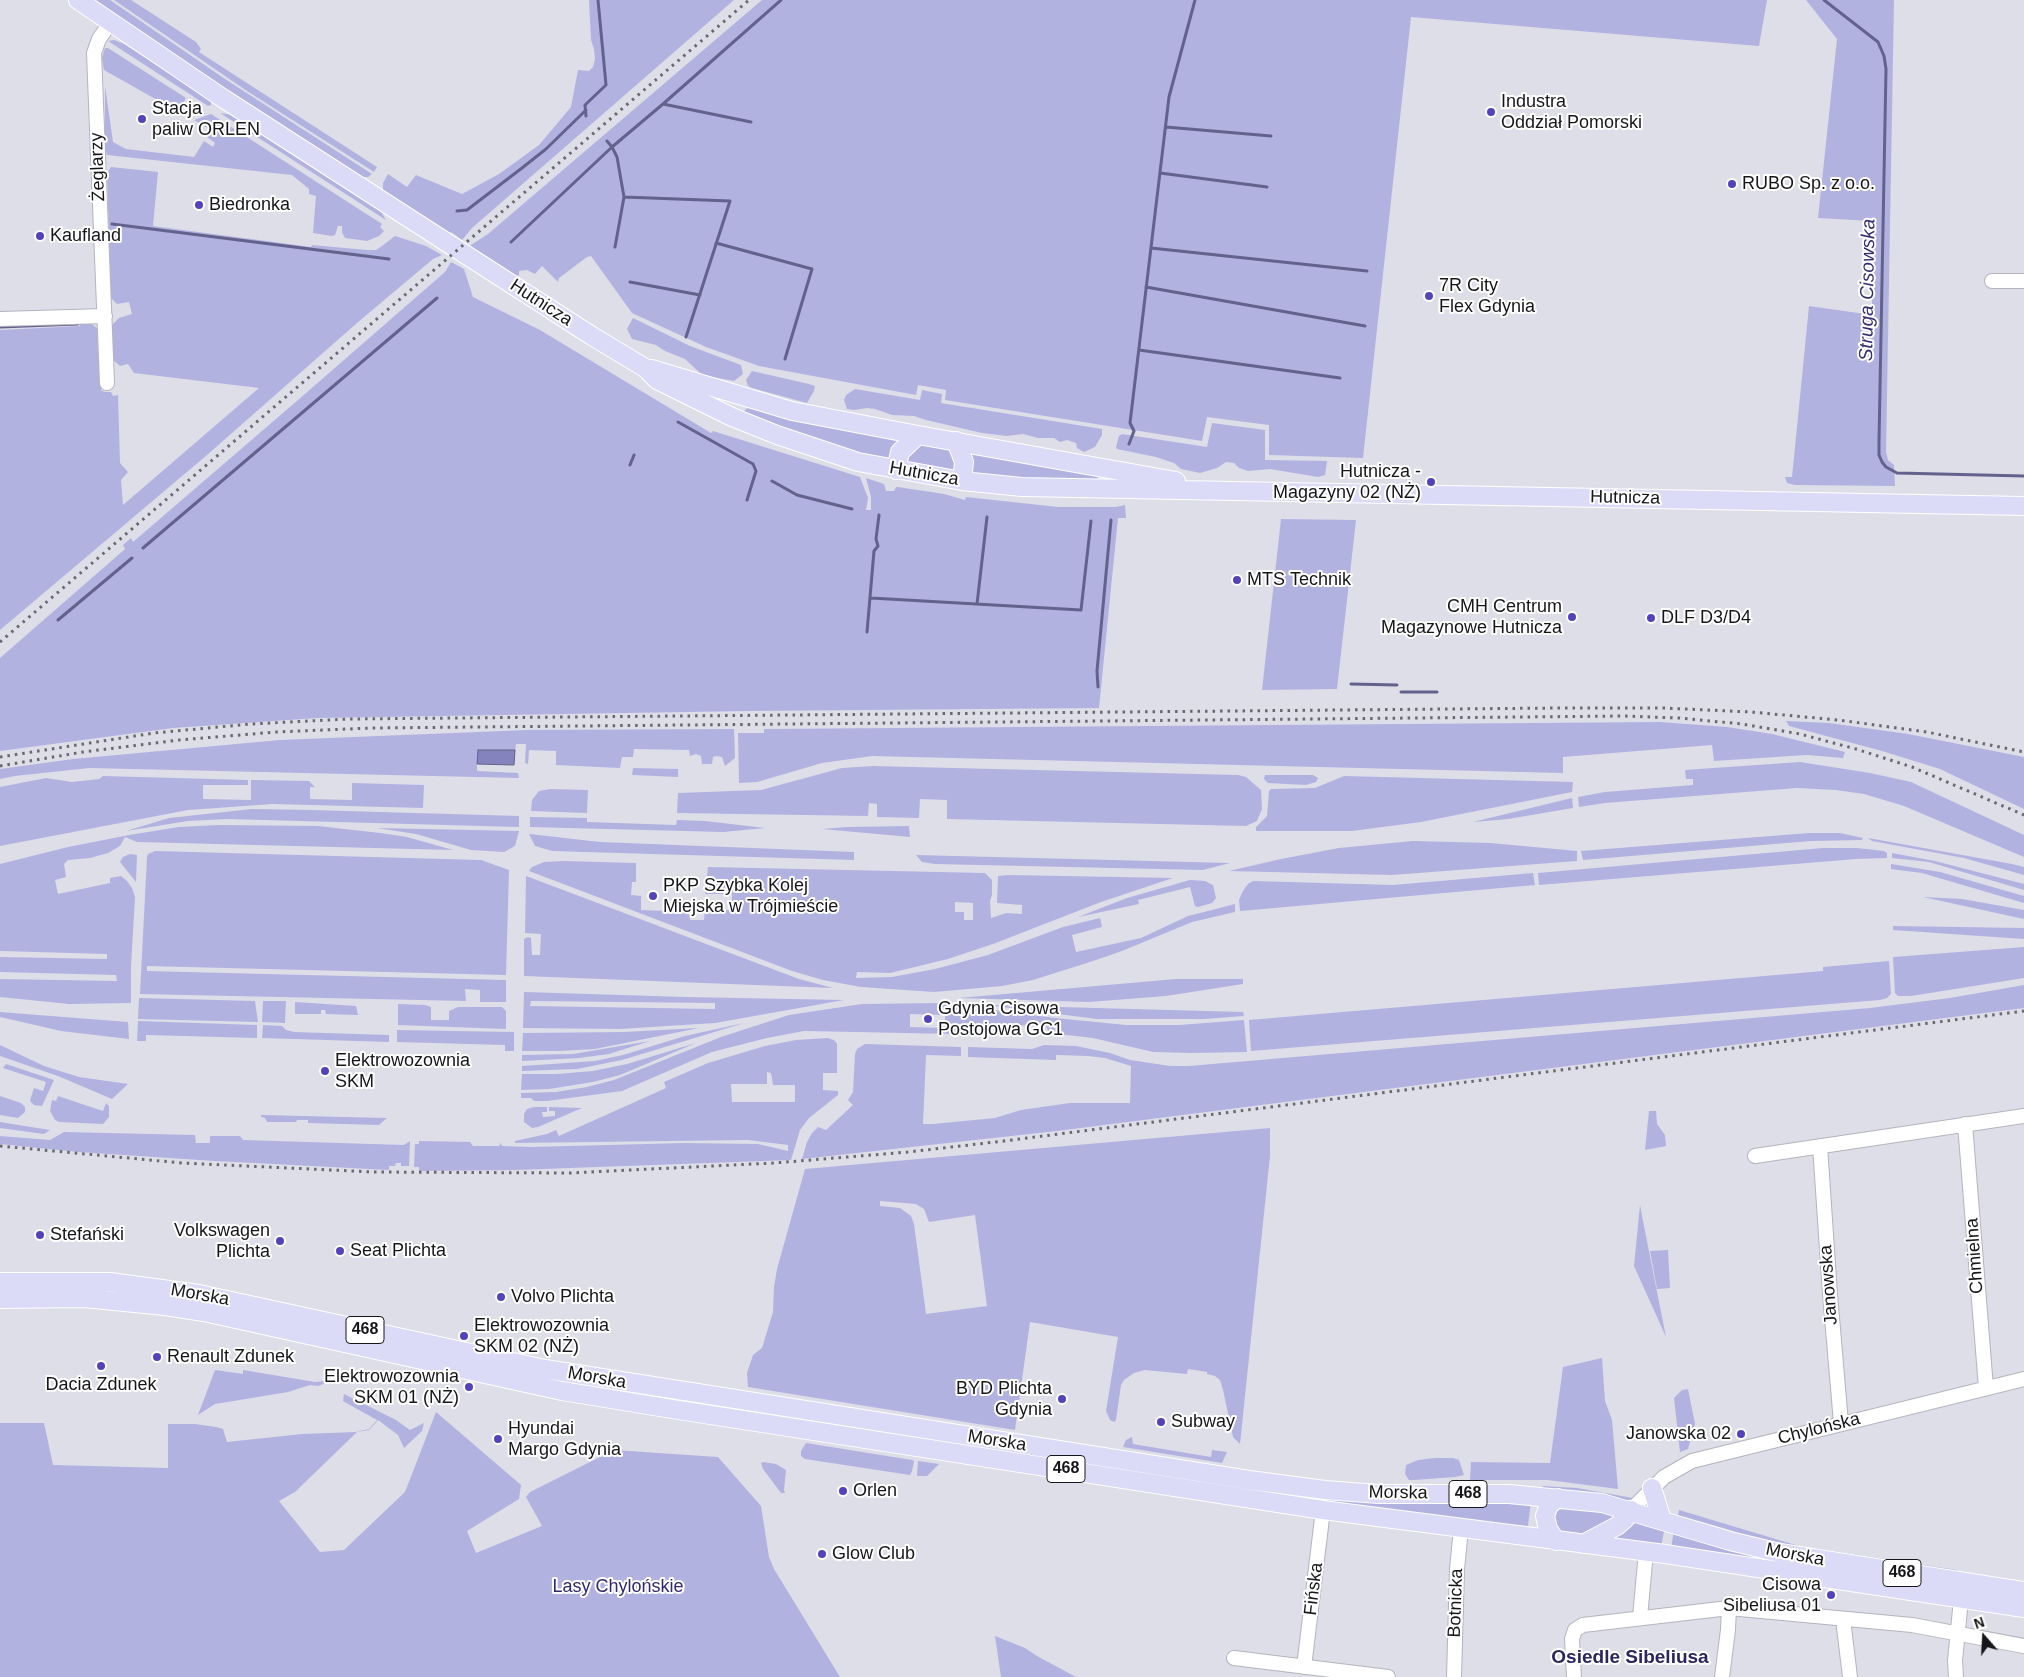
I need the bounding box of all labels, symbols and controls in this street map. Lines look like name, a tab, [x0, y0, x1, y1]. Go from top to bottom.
place label: Industra Oddział Pomorski	[1501, 91, 1642, 134]
place label: Stacja paliw ORLEN	[152, 98, 260, 140]
marker: Industra Oddział Pomorski	[1485, 106, 1497, 118]
marker: Stacja paliw ORLEN	[136, 113, 148, 125]
street label: Żeglarzy	[86, 132, 110, 202]
place label: RUBO Sp. z o.o.	[1742, 173, 1875, 195]
marker: RUBO Sp. z o.o.	[1726, 178, 1738, 190]
place label: Biedronka	[209, 194, 290, 216]
marker: Biedronka	[193, 199, 205, 211]
water label: Struga Cisowska	[1855, 219, 1881, 361]
place label: Kaufland	[50, 225, 121, 247]
marker: Kaufland	[34, 230, 46, 242]
street label: Hutnicza	[506, 275, 576, 331]
place label: 7R City Flex Gdynia	[1439, 275, 1535, 318]
marker: 7R City Flex Gdynia	[1423, 290, 1435, 302]
street label: Hutnicza	[888, 457, 960, 491]
place label: Hutnicza - Magazyny 02 (NŻ)	[1273, 461, 1421, 504]
marker: Hutnicza - Magazyny 02 (NŻ)	[1425, 476, 1437, 488]
street label: Hutnicza	[1590, 487, 1660, 509]
place label: MTS Technik	[1247, 569, 1351, 591]
marker: MTS Technik	[1231, 574, 1243, 586]
place label: CMH Centrum Magazynowe Hutnicza	[1381, 596, 1562, 638]
place label: DLF D3/D4	[1661, 607, 1751, 629]
marker: CMH Centrum Magazynowe Hutnicza	[1566, 611, 1578, 623]
marker: DLF D3/D4	[1645, 612, 1657, 624]
place label: PKP Szybka Kolej Miejska w Trójmieście	[663, 875, 838, 918]
marker: PKP Szybka Kolej Miejska w Trójmieście	[647, 890, 659, 902]
place label: Gdynia Cisowa Postojowa GC1	[938, 998, 1063, 1040]
marker: Gdynia Cisowa Postojowa GC1	[922, 1013, 934, 1025]
place label: Elektrowozownia SKM	[335, 1050, 470, 1092]
marker: Elektrowozownia SKM	[319, 1065, 331, 1077]
street label: Chmielna	[1962, 1217, 1988, 1295]
place label: Volkswagen Plichta	[174, 1220, 270, 1262]
place label: Stefański	[50, 1224, 124, 1246]
marker: Stefański	[34, 1229, 46, 1241]
marker: Volkswagen Plichta	[274, 1235, 286, 1247]
place label: Seat Plichta	[350, 1240, 446, 1262]
street label: Janowska	[1815, 1244, 1843, 1326]
marker: Seat Plichta	[334, 1245, 346, 1257]
street label: Morska	[169, 1279, 231, 1311]
place label: Volvo Plichta	[511, 1286, 614, 1308]
marker: Volvo Plichta	[495, 1291, 507, 1303]
place label: Elektrowozownia SKM 02 (NŻ)	[474, 1315, 609, 1358]
road number: 468	[346, 1316, 384, 1344]
marker: Elektrowozownia SKM 02 (NŻ)	[458, 1330, 470, 1342]
place label: Renault Zdunek	[167, 1346, 294, 1368]
marker: Renault Zdunek	[151, 1351, 163, 1363]
marker: Dacia Zdunek	[95, 1360, 107, 1372]
street label: Morska	[566, 1362, 628, 1394]
place label: Elektrowozownia SKM 01 (NŻ)	[324, 1366, 459, 1408]
place label: Dacia Zdunek	[45, 1374, 157, 1396]
place label: BYD Plichta Gdynia	[956, 1378, 1052, 1420]
marker: Elektrowozownia SKM 01 (NŻ)	[463, 1381, 475, 1393]
marker: BYD Plichta Gdynia	[1056, 1393, 1068, 1405]
street label: Chylońska	[1776, 1408, 1862, 1450]
place label: Subway	[1171, 1411, 1235, 1433]
marker: Subway	[1155, 1416, 1167, 1428]
place label: Hyundai Margo Gdynia	[508, 1418, 621, 1460]
place label: Janowska 02	[1626, 1423, 1731, 1445]
street label: Morska	[966, 1426, 1028, 1456]
marker: Janowska 02	[1735, 1428, 1747, 1440]
marker: Hyundai Margo Gdynia	[492, 1433, 504, 1445]
road number: 468	[1047, 1456, 1085, 1482]
place label: Orlen	[853, 1480, 897, 1502]
road number: 468	[1449, 1480, 1487, 1508]
street label: Morska	[1368, 1482, 1428, 1504]
marker: Orlen	[837, 1485, 849, 1497]
street label: Morska	[1764, 1539, 1826, 1571]
place label: Glow Club	[832, 1543, 915, 1565]
marker: Glow Club	[816, 1548, 828, 1560]
road number: 468	[1883, 1560, 1921, 1586]
street label: Fińska	[1300, 1561, 1328, 1617]
street label: Botnicka	[1444, 1568, 1468, 1638]
place label: Cisowa Sibeliusa 01	[1723, 1574, 1821, 1616]
park label: Lasy Chylońskie	[552, 1576, 684, 1598]
marker: Cisowa Sibeliusa 01	[1825, 1589, 1837, 1601]
north arrow	[1959, 1612, 2009, 1662]
text: N	[1972, 1614, 1987, 1632]
district label: Osiedle Sibeliusa	[1551, 1647, 1709, 1669]

